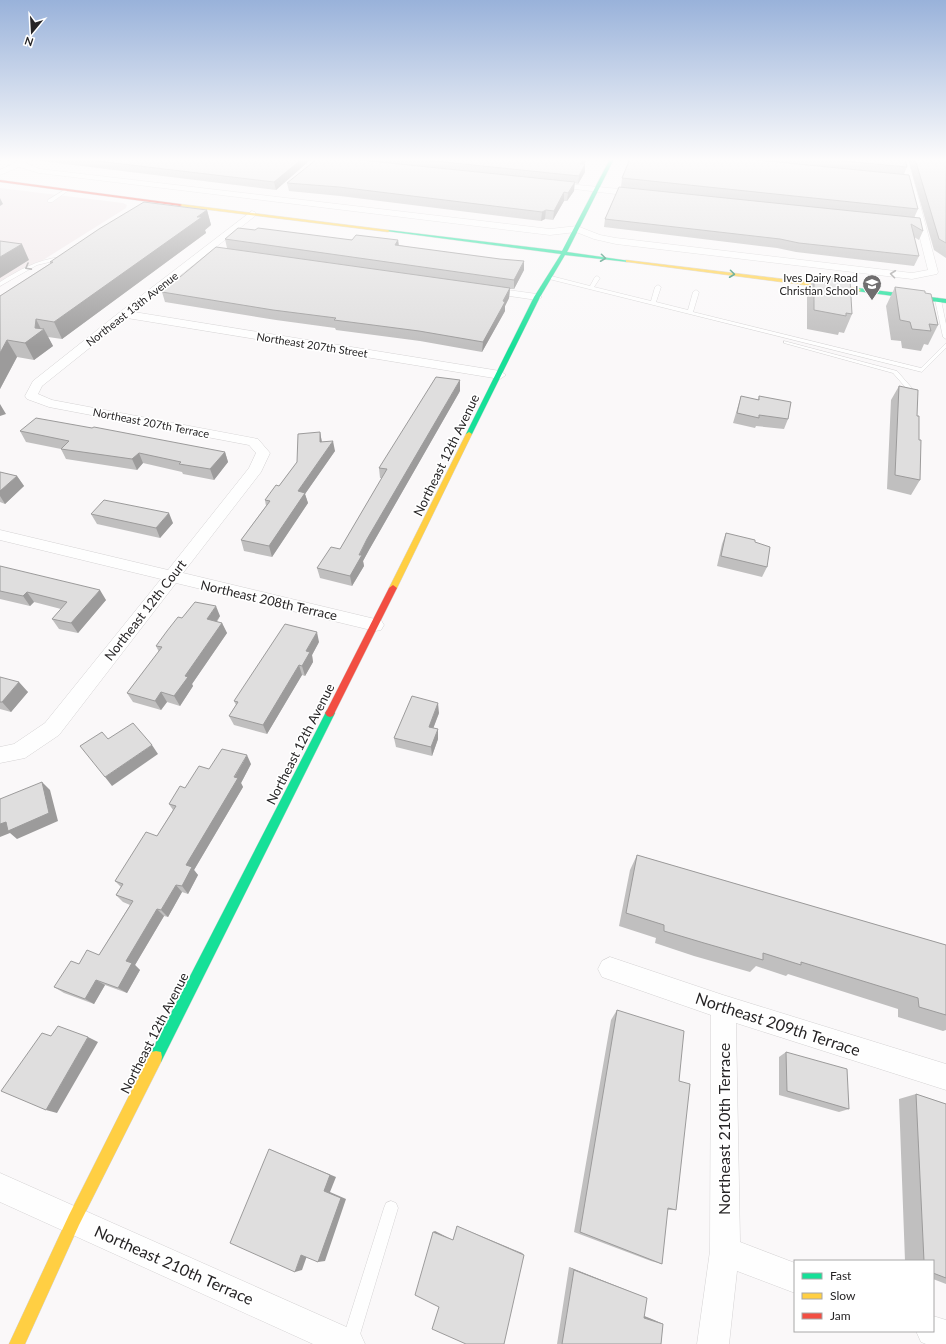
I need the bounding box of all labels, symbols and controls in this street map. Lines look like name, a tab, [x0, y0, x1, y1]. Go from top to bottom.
north arrow	[12, 12, 52, 52]
text: N	[23, 34, 35, 49]
one-way arrow	[600, 254, 606, 263]
one-way arrow	[25, 262, 32, 269]
street label: Northeast 13th Avenue	[83, 269, 180, 349]
one-way arrow	[729, 270, 735, 279]
one-way arrow	[890, 270, 896, 279]
place label: Ives Dairy Road Christian School	[780, 271, 858, 297]
school or university icon: Ives Dairy Road Christian School	[861, 273, 883, 301]
street label: Northeast 207th Street	[256, 329, 369, 360]
street label: Northeast 12th Avenue	[410, 391, 483, 519]
street label: Northeast 207th Terrace	[92, 405, 211, 440]
street label: Northeast 12th Court	[101, 556, 190, 664]
street label: Northeast 208th Terrace	[199, 576, 339, 624]
street label: Northeast 12th Avenue	[263, 681, 338, 807]
street label: Northeast 12th Avenue	[117, 970, 192, 1096]
street label: Northeast 209th Terrace	[693, 988, 863, 1059]
street label: Northeast 210th Terrace	[714, 1043, 733, 1215]
street label: Northeast 210th Terrace	[92, 1221, 257, 1308]
legend	[794, 1260, 934, 1332]
text: Fast	[830, 1268, 852, 1283]
text: Slow	[830, 1288, 856, 1303]
text: Jam	[830, 1308, 851, 1323]

